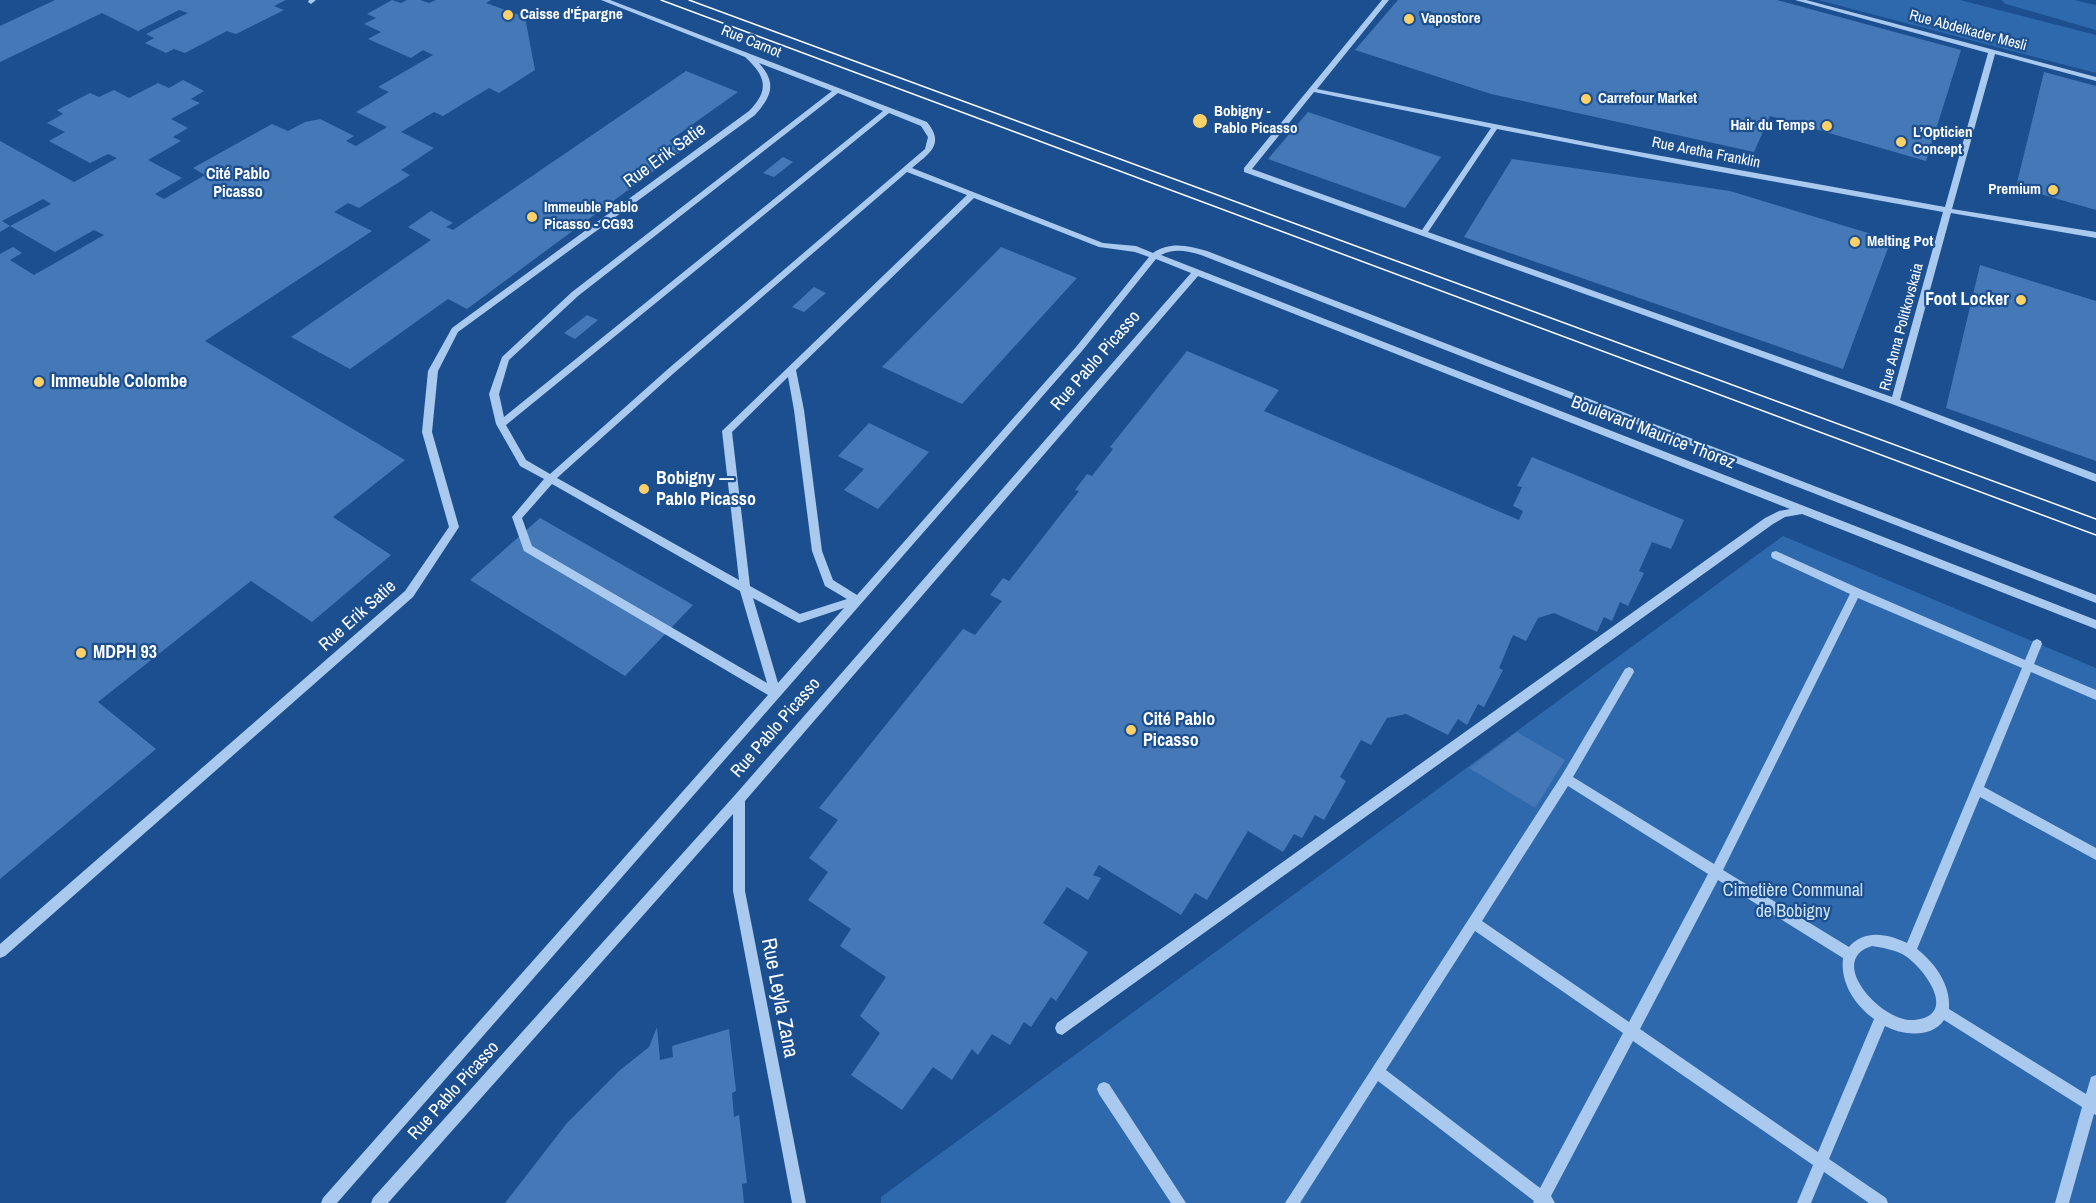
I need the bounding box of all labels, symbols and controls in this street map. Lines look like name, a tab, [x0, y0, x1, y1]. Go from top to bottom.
place label: Caisse d'Épargne	[520, 6, 623, 24]
street label: Rue Abdelkader Mesli	[1907, 7, 2029, 55]
marker: Caisse d'Épargne	[501, 8, 515, 22]
place label: Vapostore	[1421, 10, 1480, 28]
marker: Vapostore	[1402, 12, 1416, 26]
street label: Rue Carnot	[718, 22, 784, 62]
place label: Carrefour Market	[1598, 90, 1697, 108]
marker: Carrefour Market	[1579, 92, 1593, 106]
place label: Bobigny - Pablo Picasso	[1214, 103, 1297, 138]
marker: Bobigny - Pablo Picasso	[1191, 112, 1209, 130]
place label: Hair du Temps	[1730, 117, 1815, 135]
street label: Rue Erik Satie	[620, 119, 710, 193]
marker: Hair du Temps	[1820, 119, 1834, 133]
place label: L’Opticien Concept	[1913, 124, 1972, 159]
street label: Rue Aretha Franklin	[1650, 134, 1762, 172]
marker: L’Opticien Concept	[1894, 135, 1908, 149]
district label: Cité Pablo Picasso	[206, 165, 270, 203]
place label: Premium	[1988, 181, 2041, 199]
marker: Premium	[2046, 183, 2060, 197]
place label: Immeuble Pablo Picasso - CG93	[544, 199, 638, 234]
marker: Immeuble Pablo Picasso - CG93	[525, 210, 539, 224]
place label: Melting Pot	[1867, 233, 1933, 251]
marker: Melting Pot	[1848, 235, 1862, 249]
street label: Rue Anna Politkovskaia	[1876, 261, 1928, 393]
place label: Foot Locker	[1925, 289, 2009, 311]
marker: Foot Locker	[2014, 293, 2028, 307]
street label: Rue Pablo Picasso	[1047, 307, 1145, 415]
place label: Immeuble Colombe	[51, 371, 187, 393]
marker: Immeuble Colombe	[32, 375, 46, 389]
street label: Boulevard Maurice Thorez	[1568, 392, 1738, 474]
place label: Bobigny — Pablo Picasso	[656, 468, 756, 510]
marker: Bobigny — Pablo Picasso	[637, 482, 651, 496]
street label: Rue Erik Satie	[315, 576, 401, 656]
place label: MDPH 93	[93, 642, 157, 664]
marker: MDPH 93	[74, 646, 88, 660]
street label: Rue Pablo Picasso	[727, 674, 825, 782]
place label: Cité Pablo Picasso	[1143, 709, 1215, 752]
marker: Cité Pablo Picasso	[1124, 723, 1138, 737]
park label: Cimetière Communal de Bobigny	[1723, 880, 1863, 922]
street label: Rue Leyla Zana	[755, 936, 803, 1060]
street label: Rue Pablo Picasso	[404, 1037, 504, 1145]

